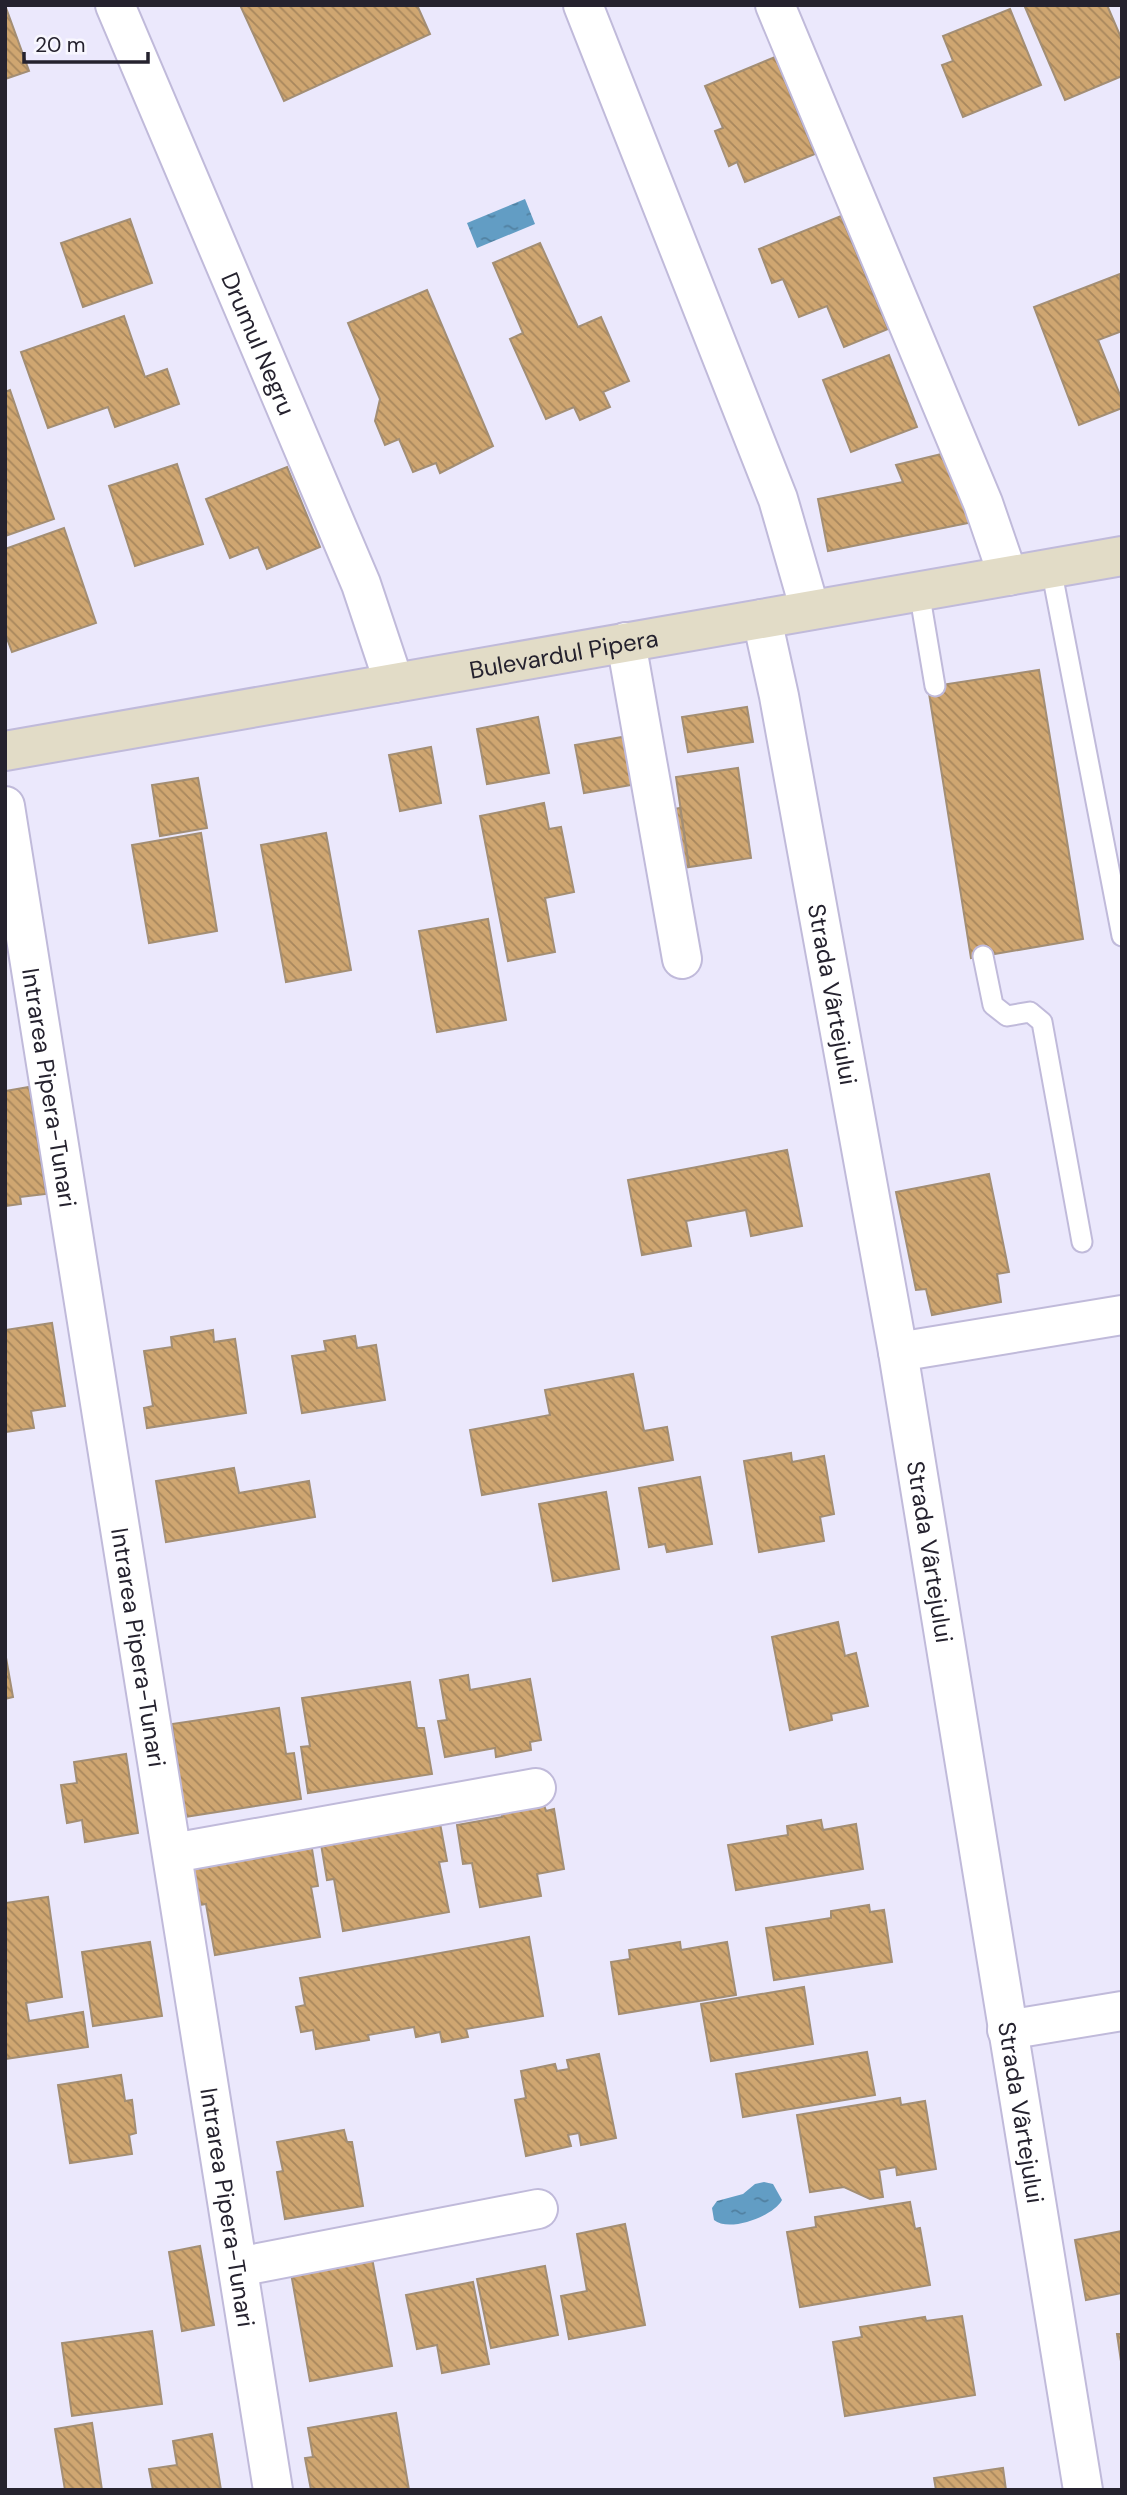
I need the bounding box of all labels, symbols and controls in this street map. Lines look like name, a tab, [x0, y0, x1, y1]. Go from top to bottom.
scale bar	[24, 21, 149, 65]
text: 20 m	[35, 31, 86, 59]
street label: Drumul Negru	[215, 268, 303, 420]
street label: Bulevardul Pipera	[467, 622, 660, 685]
street label: Strada Vârtejului	[801, 901, 865, 1087]
street label: Intrarea Pipera-Tunari	[15, 966, 84, 1209]
street label: Strada Vârtejului	[900, 1459, 961, 1645]
street label: Intrarea Pipera-Tunari	[105, 1526, 173, 1769]
street label: Strada Vârtejului	[992, 2019, 1052, 2206]
street label: Intrarea Pipera-Tunari	[194, 2085, 262, 2329]

